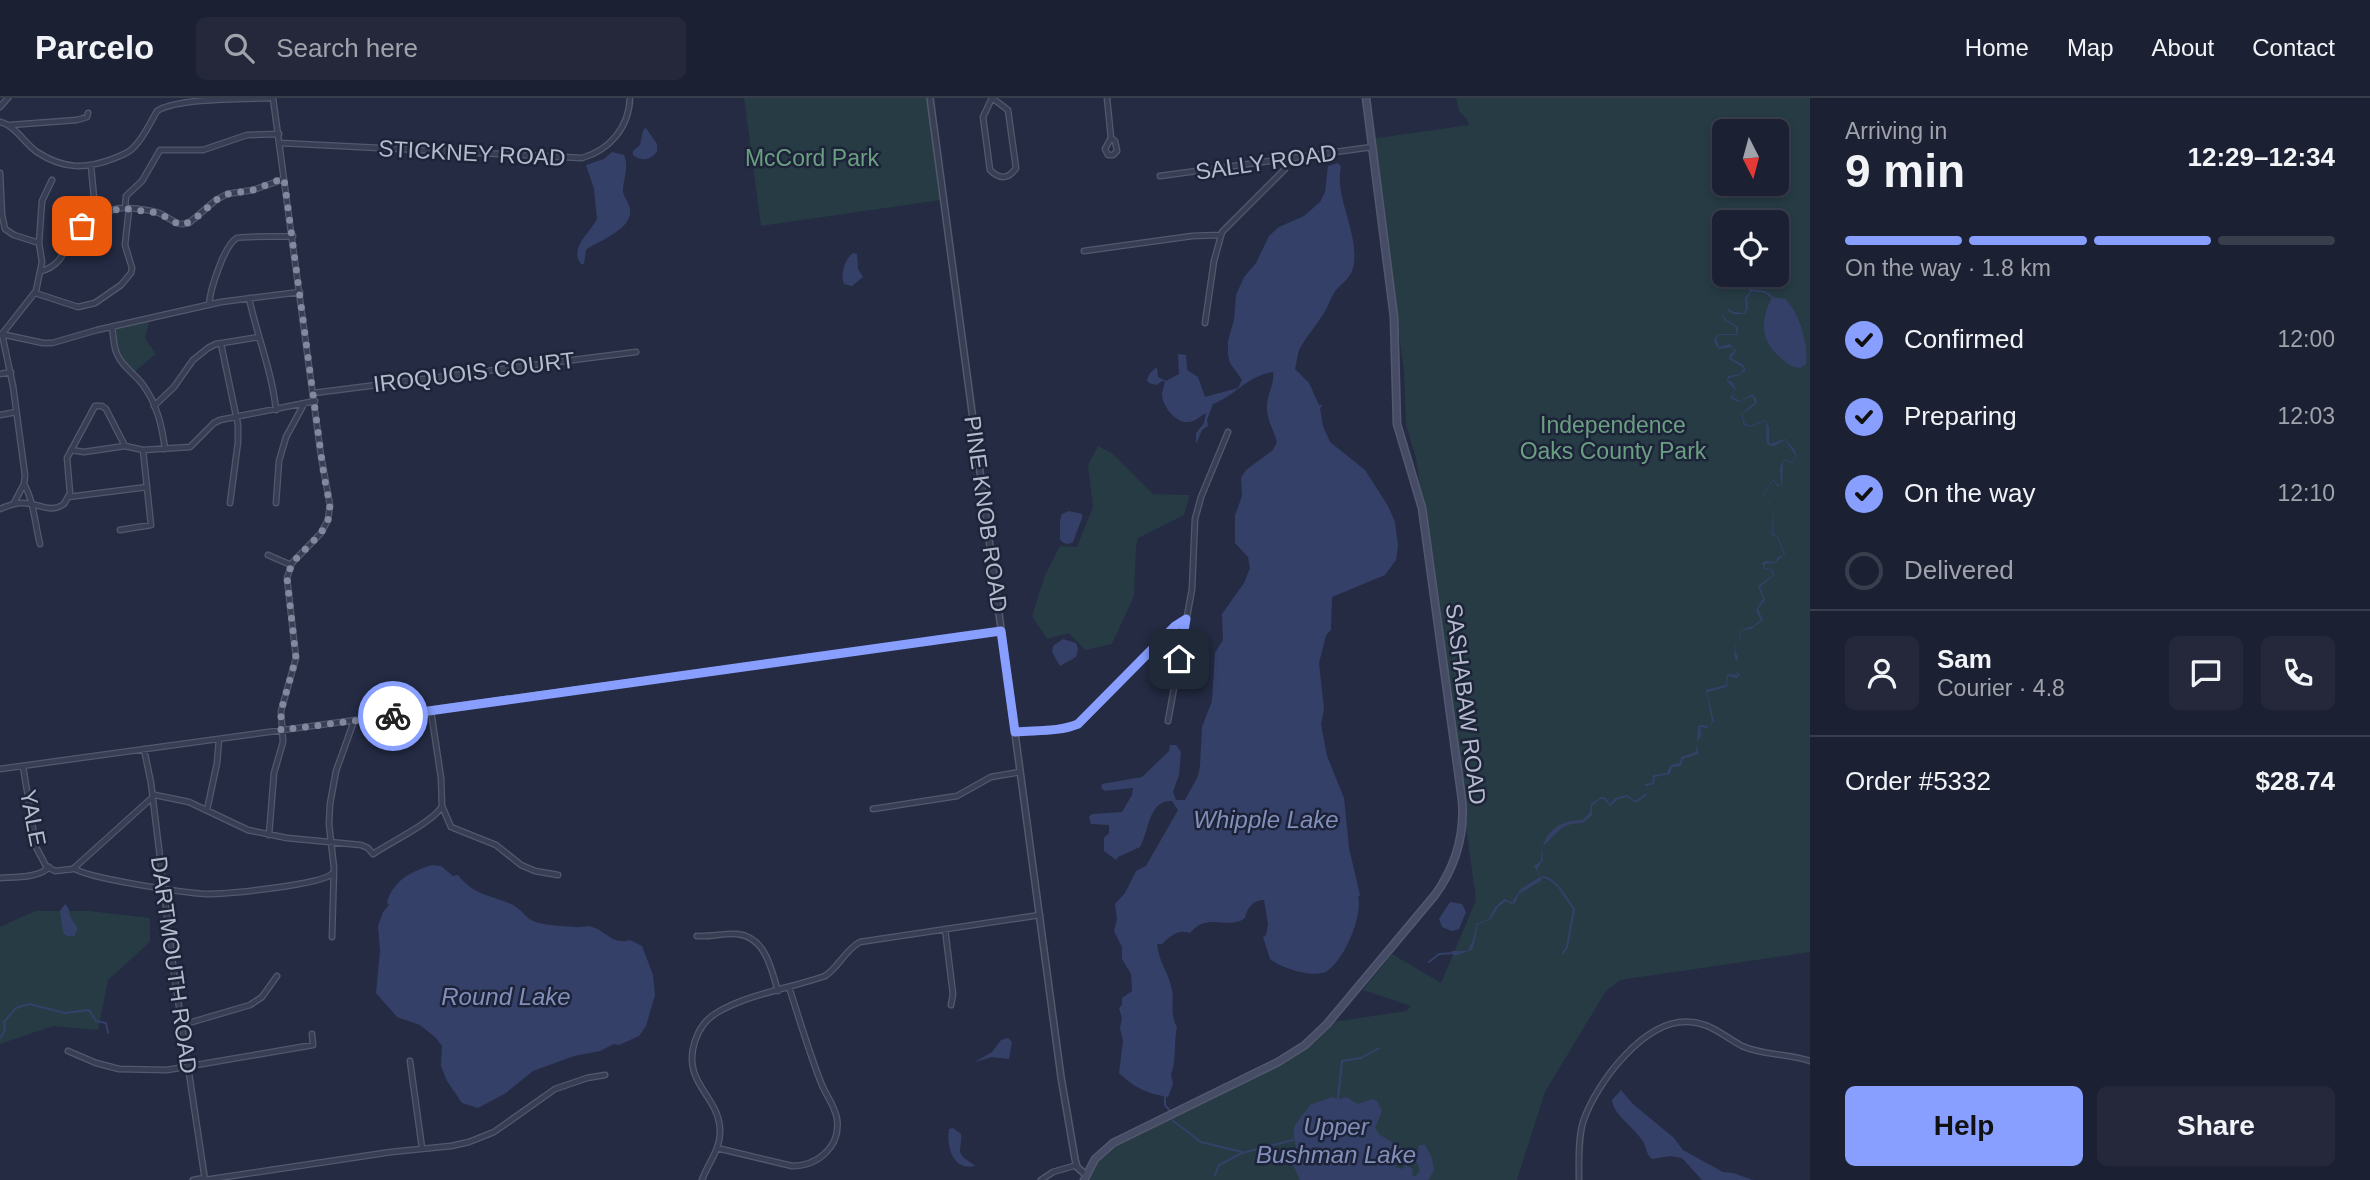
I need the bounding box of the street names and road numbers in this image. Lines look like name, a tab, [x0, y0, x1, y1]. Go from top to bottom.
street label: STICKNEY ROAD	[378, 135, 566, 171]
street label: SALLY ROAD	[1194, 139, 1338, 185]
street label: IROQUOIS COURT	[372, 347, 576, 397]
street label: PINE KNOB ROAD	[959, 414, 1013, 614]
street label: SASHABAW ROAD	[1441, 602, 1491, 806]
street label: YALE	[15, 787, 51, 849]
street label: DARTMOUTH ROAD	[146, 855, 202, 1075]

